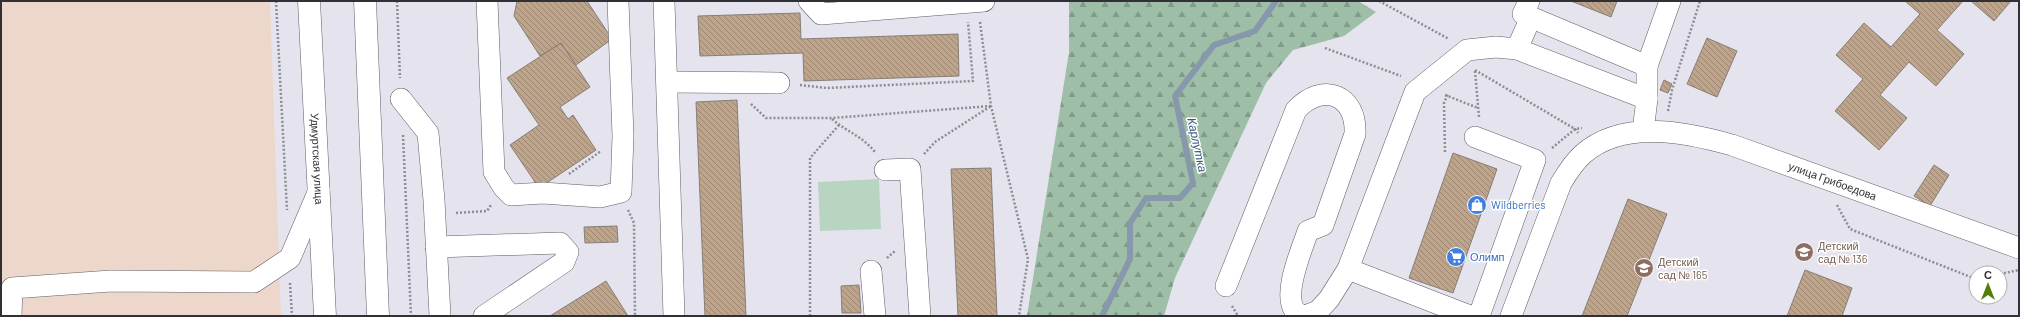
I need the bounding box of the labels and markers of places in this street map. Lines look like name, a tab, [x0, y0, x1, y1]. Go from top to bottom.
shop icon: Wildberries	[1466, 194, 1488, 216]
place label: Wildberries	[1491, 198, 1546, 211]
place label: Детский сад № 136	[1818, 239, 1868, 265]
school or university icon: Детский сад № 136	[1793, 241, 1815, 263]
supermarket icon: Олимп	[1445, 246, 1467, 268]
place label: Олимп	[1470, 250, 1505, 263]
place label: Детский сад № 165	[1658, 255, 1708, 281]
school or university icon: Детский сад № 165	[1633, 257, 1655, 279]

